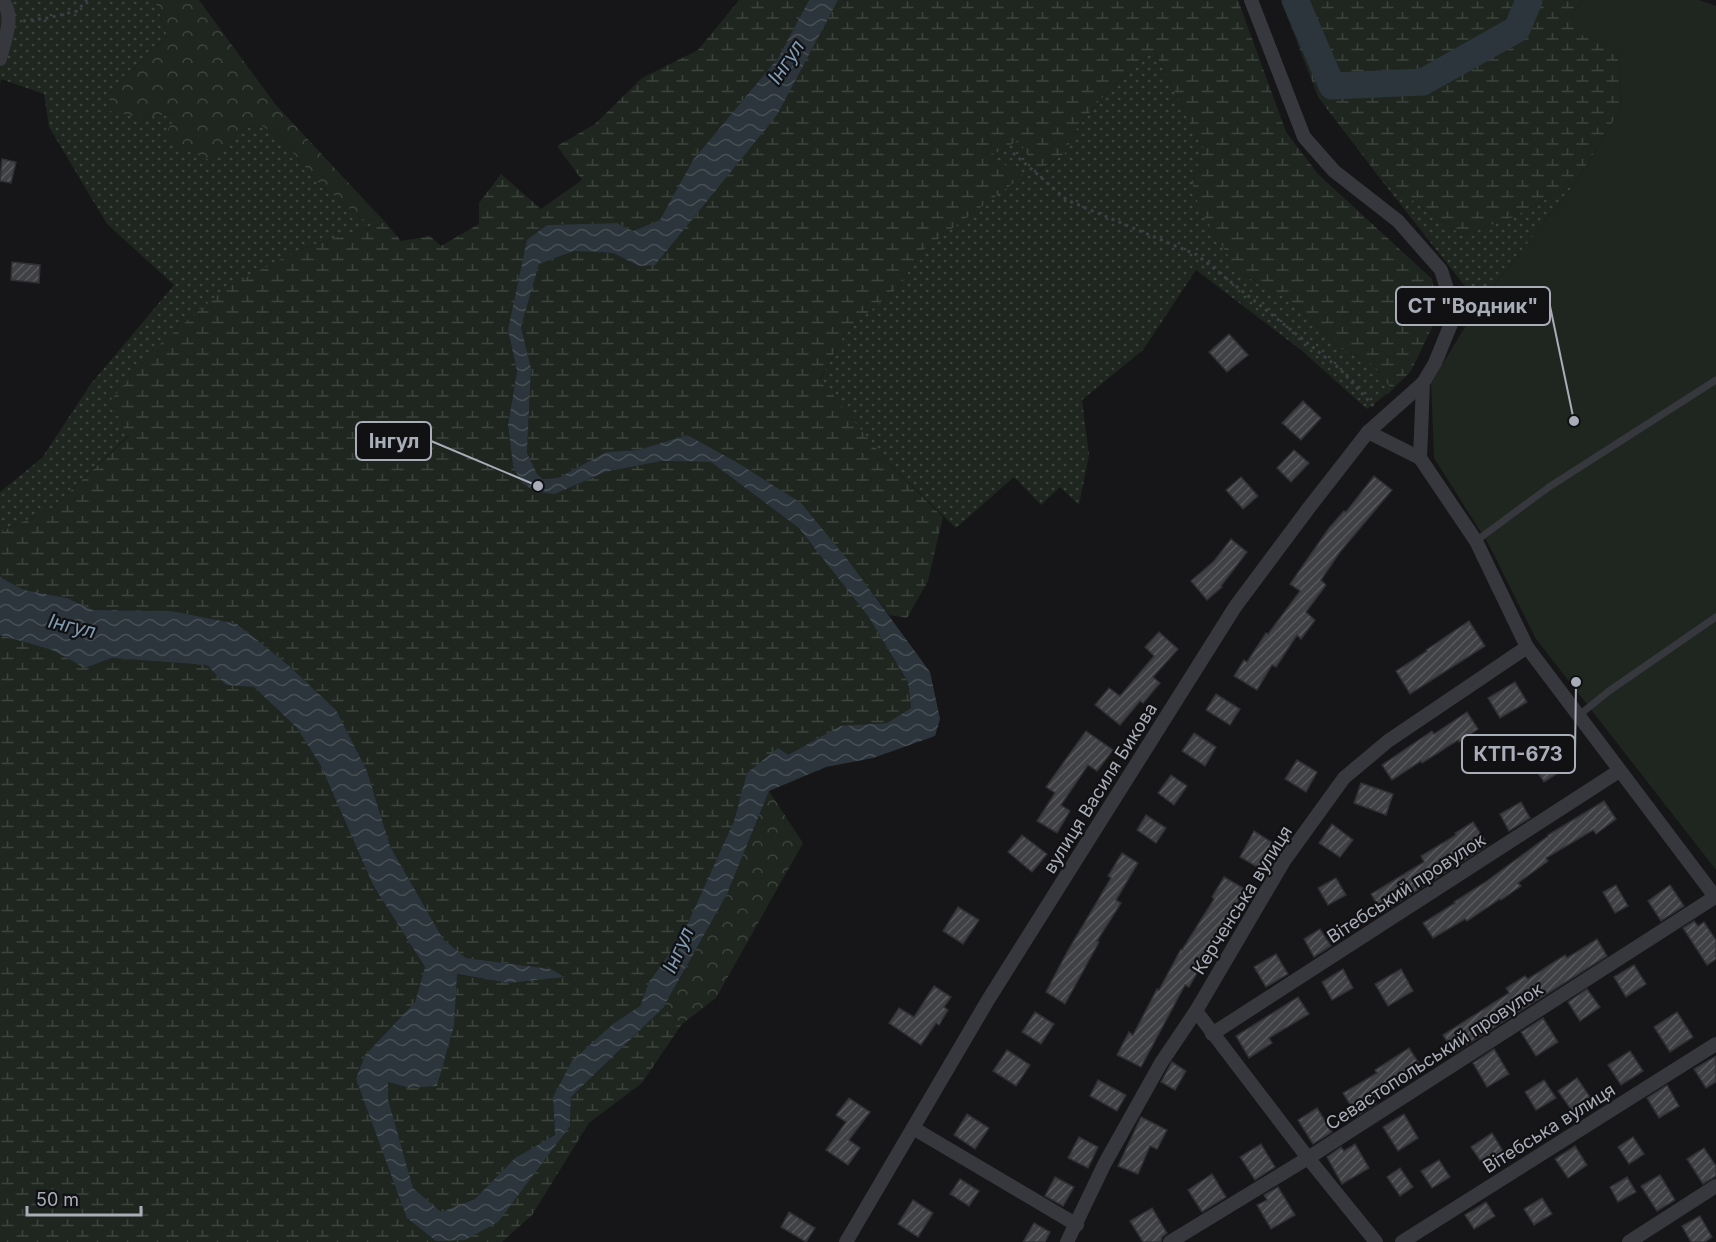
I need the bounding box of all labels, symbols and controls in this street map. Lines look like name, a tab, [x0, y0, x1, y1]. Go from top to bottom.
water label: Інгул	[763, 35, 809, 89]
callout: СТ "Водник"	[1396, 287, 1550, 325]
text: СТ "Водник"	[1408, 294, 1538, 318]
callout: Інгул	[356, 422, 431, 460]
text: Інгул	[369, 429, 419, 453]
water label: Інгул	[46, 609, 98, 643]
street label: вулиця Василя Бикова	[1039, 699, 1161, 877]
callout: КТП-673	[1462, 735, 1575, 773]
text: КТП-673	[1473, 742, 1563, 766]
street label: Керченська вулиця	[1188, 822, 1296, 978]
street label: Вітебський провулок	[1323, 829, 1489, 947]
water label: Інгул	[657, 923, 699, 977]
street label: Севастопольський провулок	[1322, 978, 1546, 1134]
street label: Вітебська вулиця	[1479, 1079, 1619, 1177]
scale bar	[27, 1179, 141, 1217]
text: 50 m	[36, 1189, 79, 1210]

